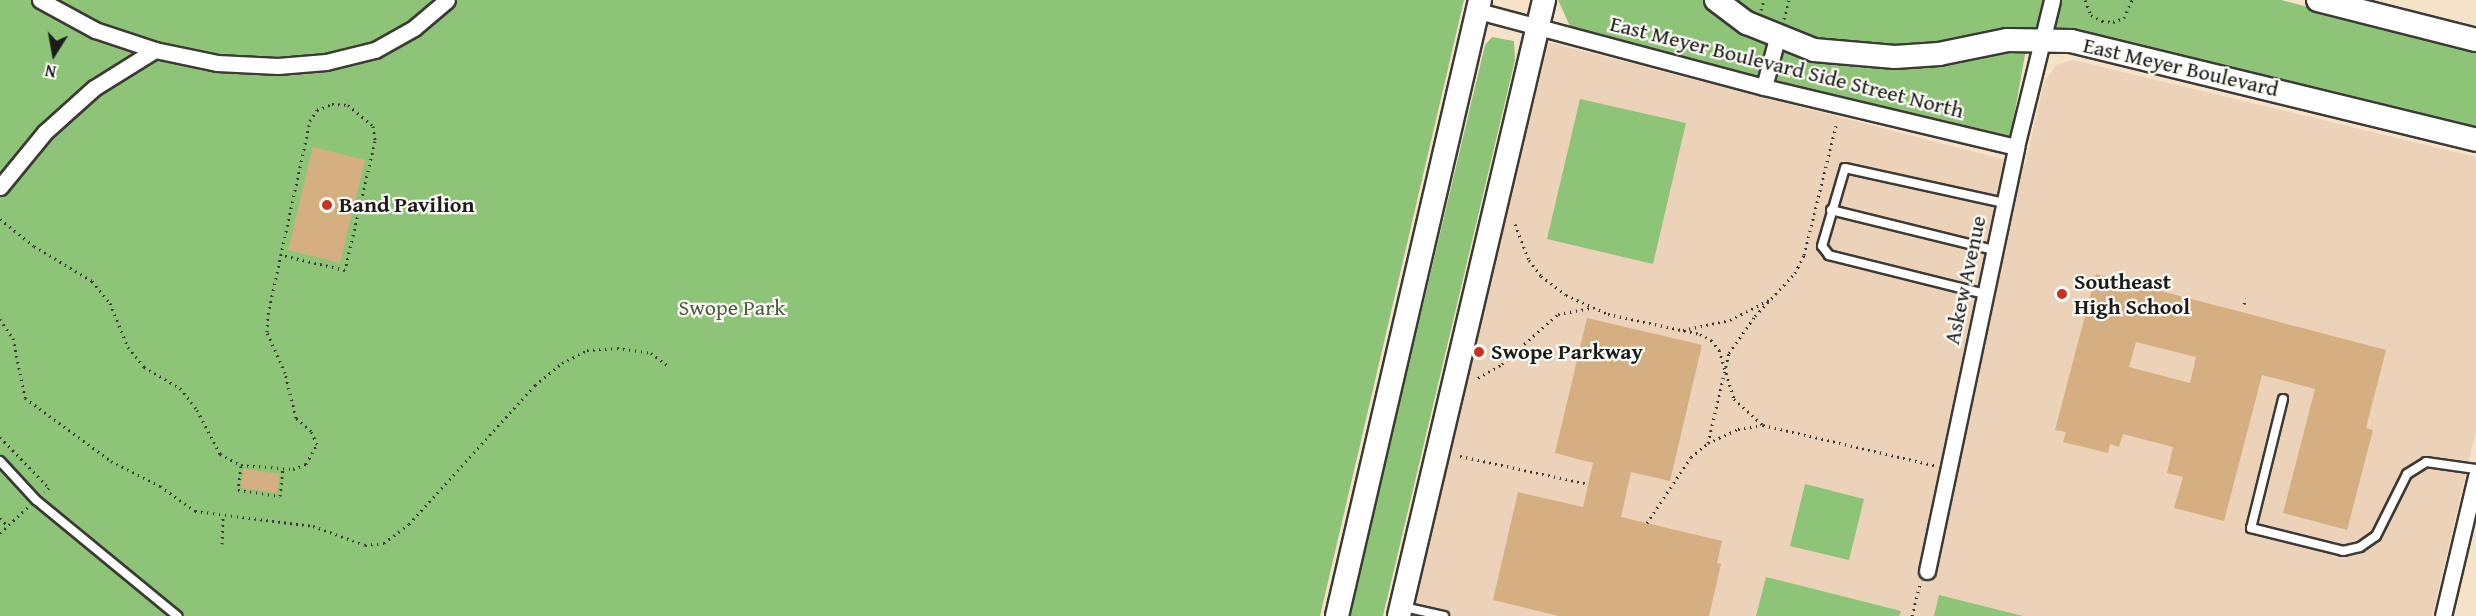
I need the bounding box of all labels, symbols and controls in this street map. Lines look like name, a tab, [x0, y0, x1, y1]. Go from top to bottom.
street label: East Meyer Boulevard Side Street North	[1607, 10, 1967, 124]
north arrow	[24, 24, 84, 84]
street label: East Meyer Boulevard	[2081, 32, 2281, 102]
text: N	[43, 59, 58, 84]
place label: Band Pavilion	[339, 192, 475, 218]
marker: Band Pavilion	[320, 198, 334, 212]
street label: Askew Avenue	[1938, 213, 1992, 347]
place label: Southeast High School	[2074, 268, 2190, 320]
marker: Southeast High School	[2055, 287, 2069, 301]
park label: Swope Park	[679, 295, 785, 321]
place label: Swope Parkway	[1491, 339, 1643, 365]
marker: Swope Parkway	[1472, 345, 1486, 359]

